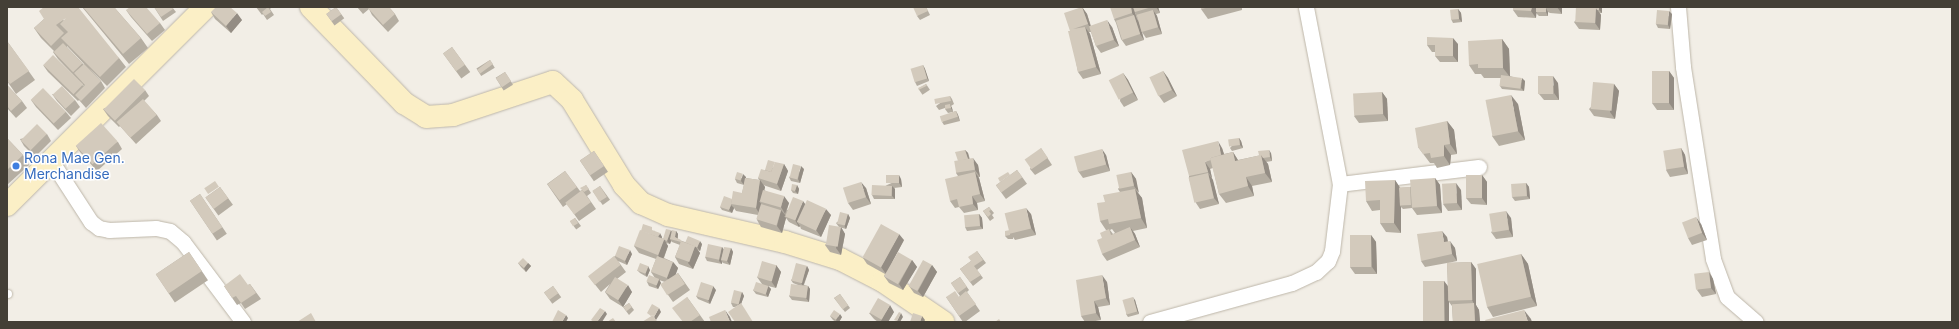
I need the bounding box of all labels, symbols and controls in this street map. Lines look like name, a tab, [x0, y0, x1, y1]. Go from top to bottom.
place label: Rona Mae Gen. Merchandise	[24, 150, 125, 182]
marker: Rona Mae Gen. Merchandise	[11, 161, 21, 171]

